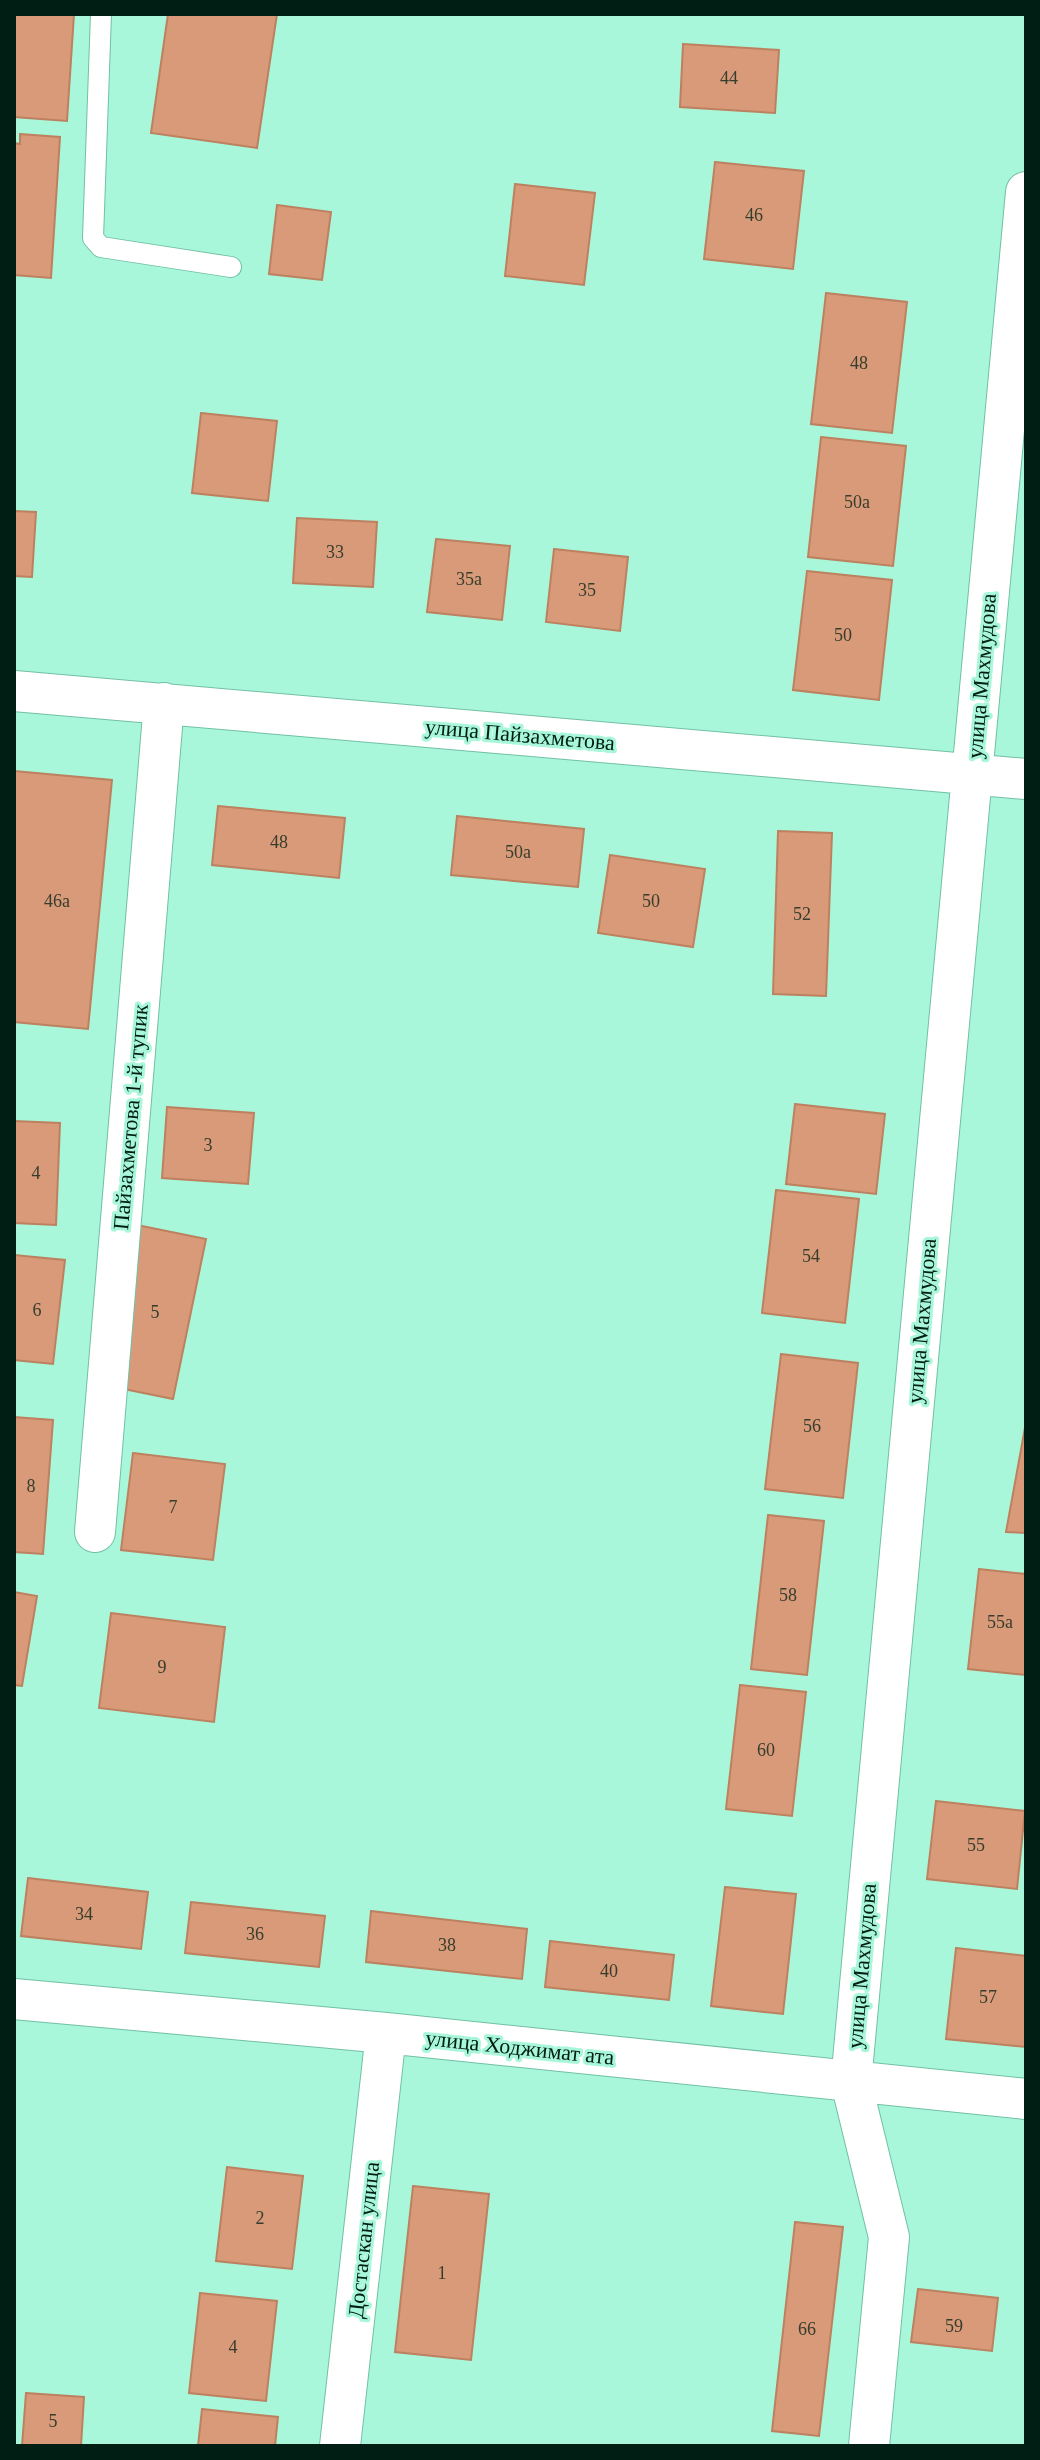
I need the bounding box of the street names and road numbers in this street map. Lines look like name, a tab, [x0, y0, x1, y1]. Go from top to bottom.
street label: улица Махмудова	[962, 592, 1001, 760]
street label: улица Пайзахметова	[424, 714, 616, 755]
street label: Пайзахметова 1-й тупик	[108, 1003, 153, 1231]
street label: улица Махмудова	[902, 1237, 941, 1405]
street label: улица Махмудова	[842, 1882, 881, 2050]
street label: улица Ходжимат ата	[424, 2025, 616, 2070]
street label: Достаскан улица	[343, 2160, 384, 2320]

